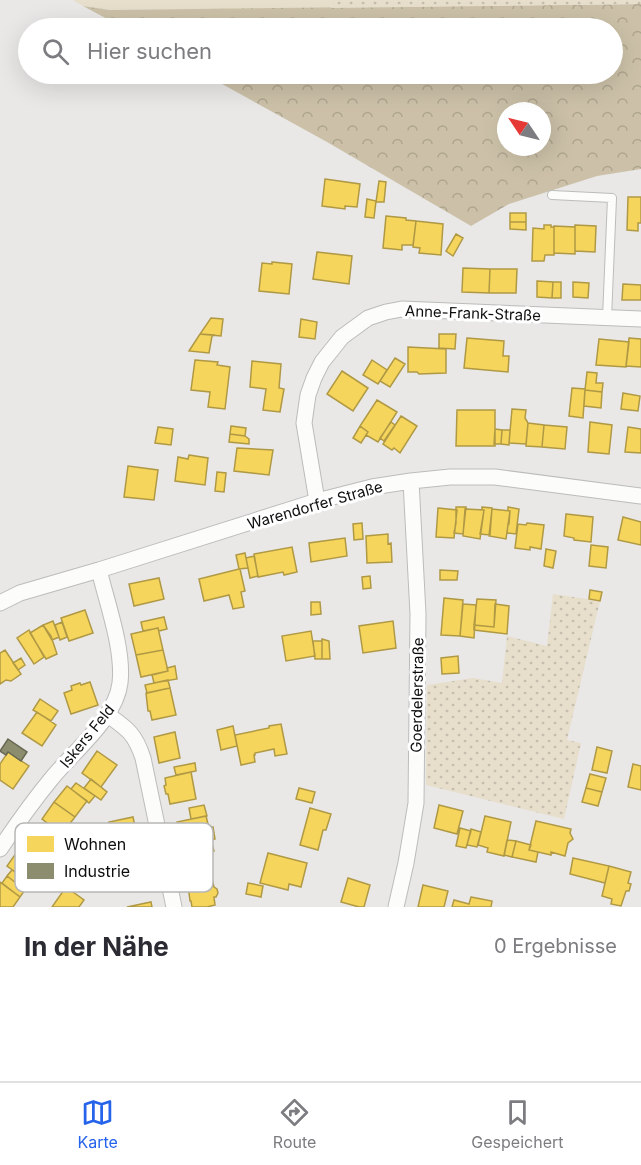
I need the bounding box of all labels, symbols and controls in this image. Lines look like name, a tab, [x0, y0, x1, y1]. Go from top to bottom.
search box	[18, 18, 623, 84]
icon: search	[39, 35, 72, 68]
text: Hier suchen	[87, 38, 212, 64]
north arrow	[497, 102, 551, 156]
street label: Anne-Frank-Straße	[405, 301, 541, 325]
street label: Warendorfer Straße	[245, 477, 385, 533]
street label: Goerdelerstraße	[406, 637, 428, 753]
street label: Iskers Feld	[56, 700, 118, 772]
legend	[15, 823, 213, 892]
text: Wohnen	[64, 834, 126, 854]
text: Industrie	[64, 861, 130, 881]
text: In der Nähe	[24, 931, 169, 962]
text: 0 Ergebnisse	[494, 934, 617, 958]
tab: Karte	[77, 1096, 118, 1152]
tab: Route	[273, 1096, 316, 1152]
tab: Gespeichert	[471, 1096, 563, 1152]

